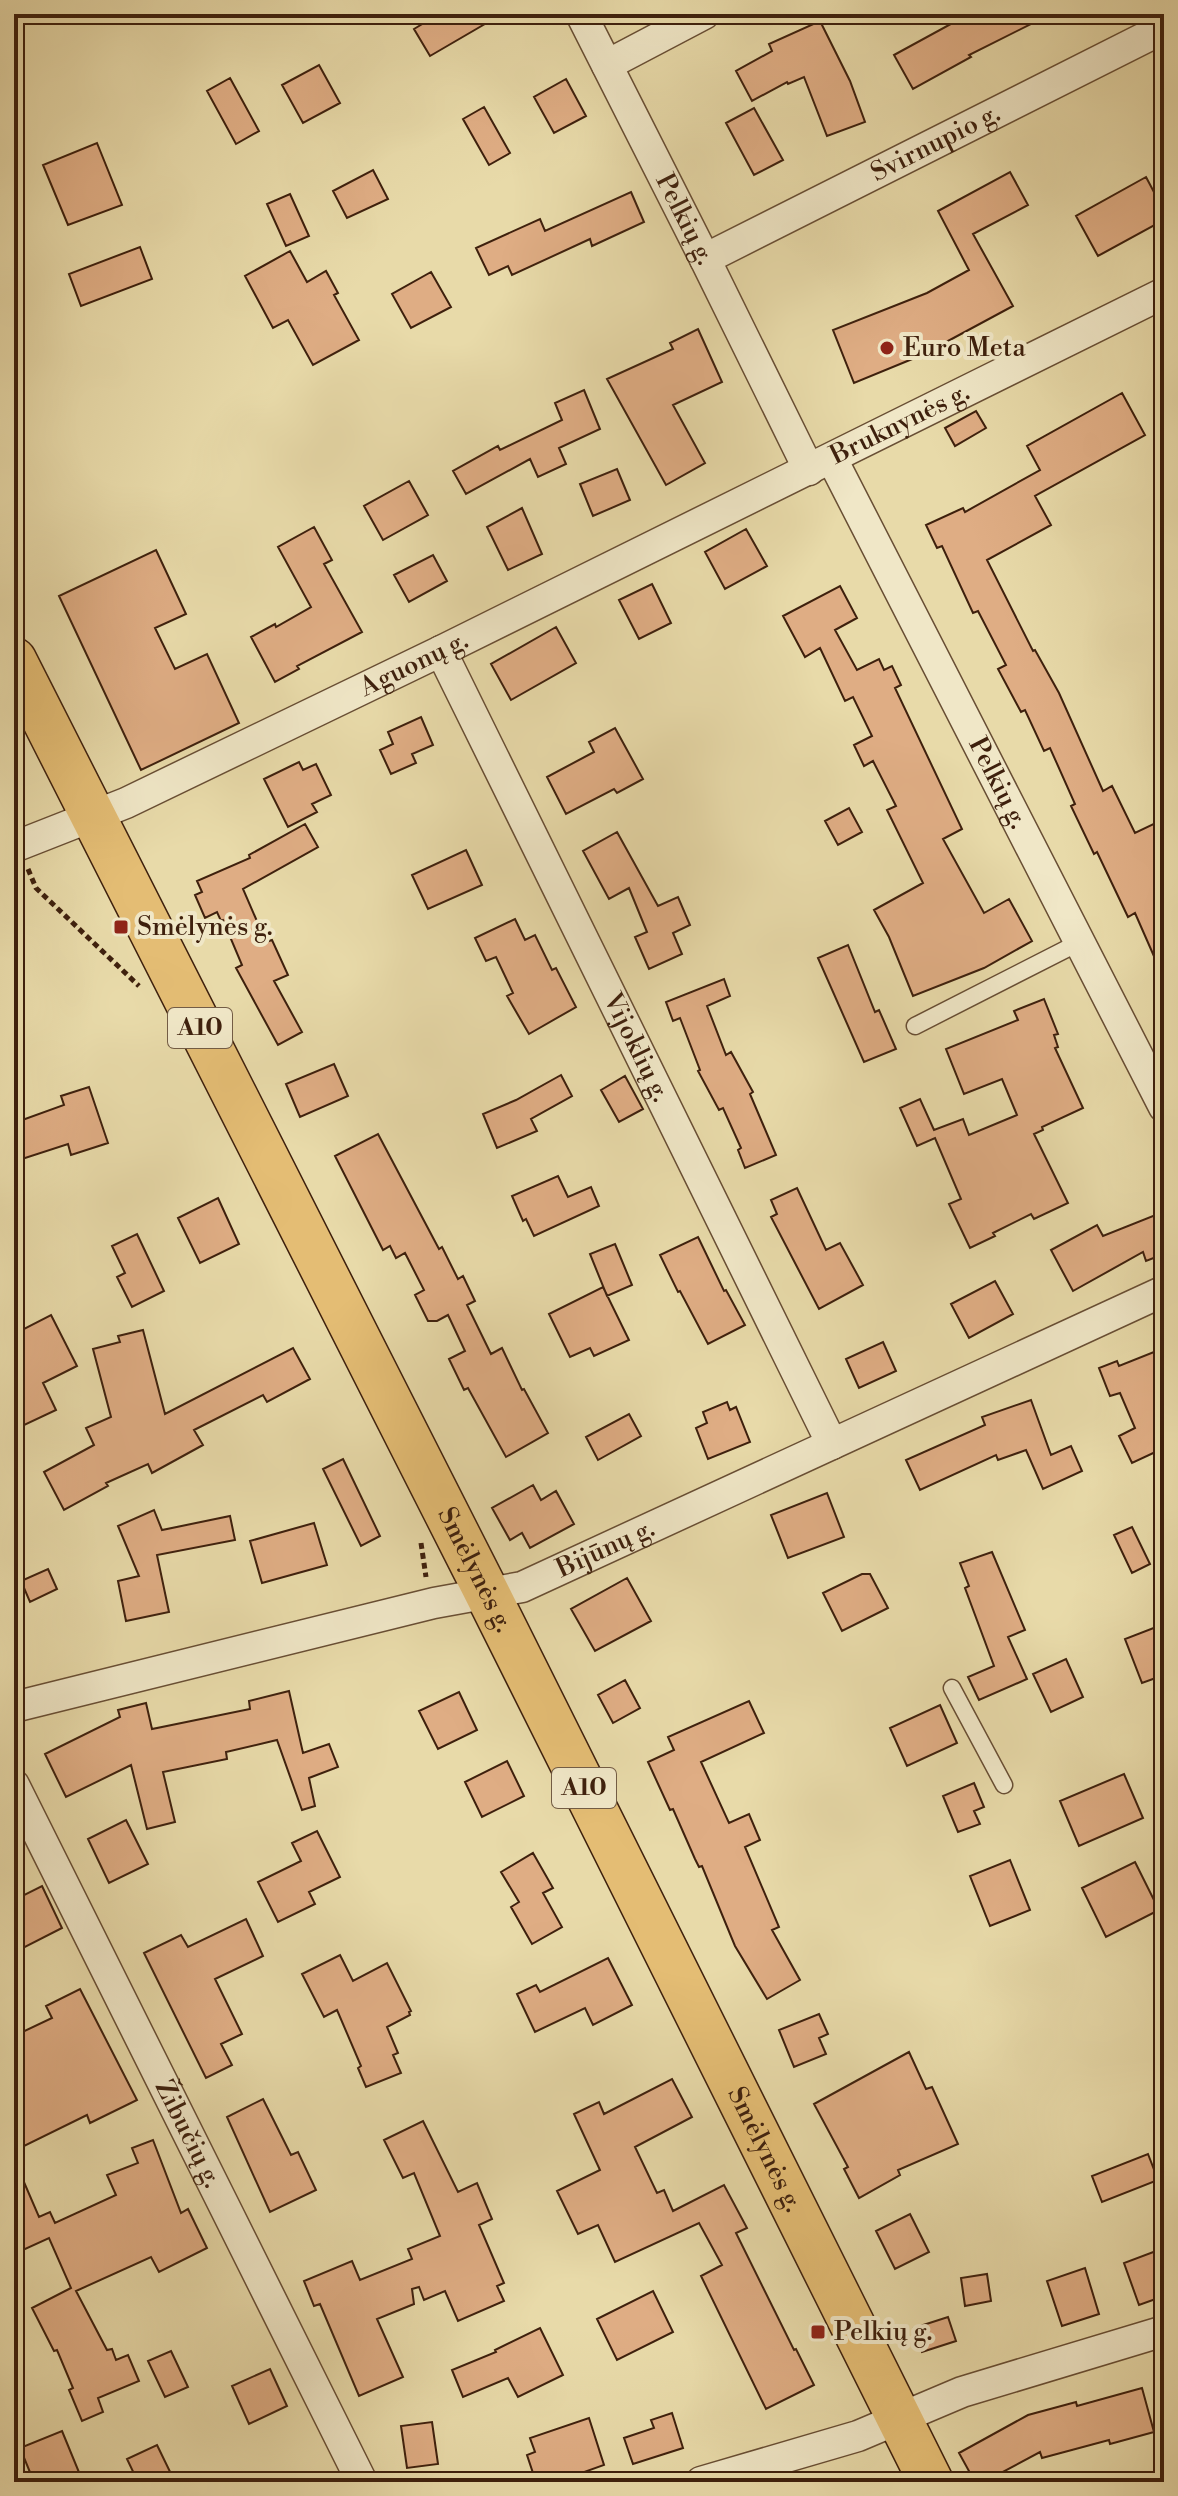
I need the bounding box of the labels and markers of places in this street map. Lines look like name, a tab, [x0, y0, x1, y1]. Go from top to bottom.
place label: Euro Meta	[903, 332, 1026, 364]
marker: Euro Meta	[878, 339, 896, 357]
place label: Smėlynės g.	[137, 911, 273, 943]
marker: Smėlynės g.	[112, 918, 130, 936]
place label: Pelkių g.	[834, 2316, 932, 2348]
marker: Pelkių g.	[809, 2323, 827, 2341]

